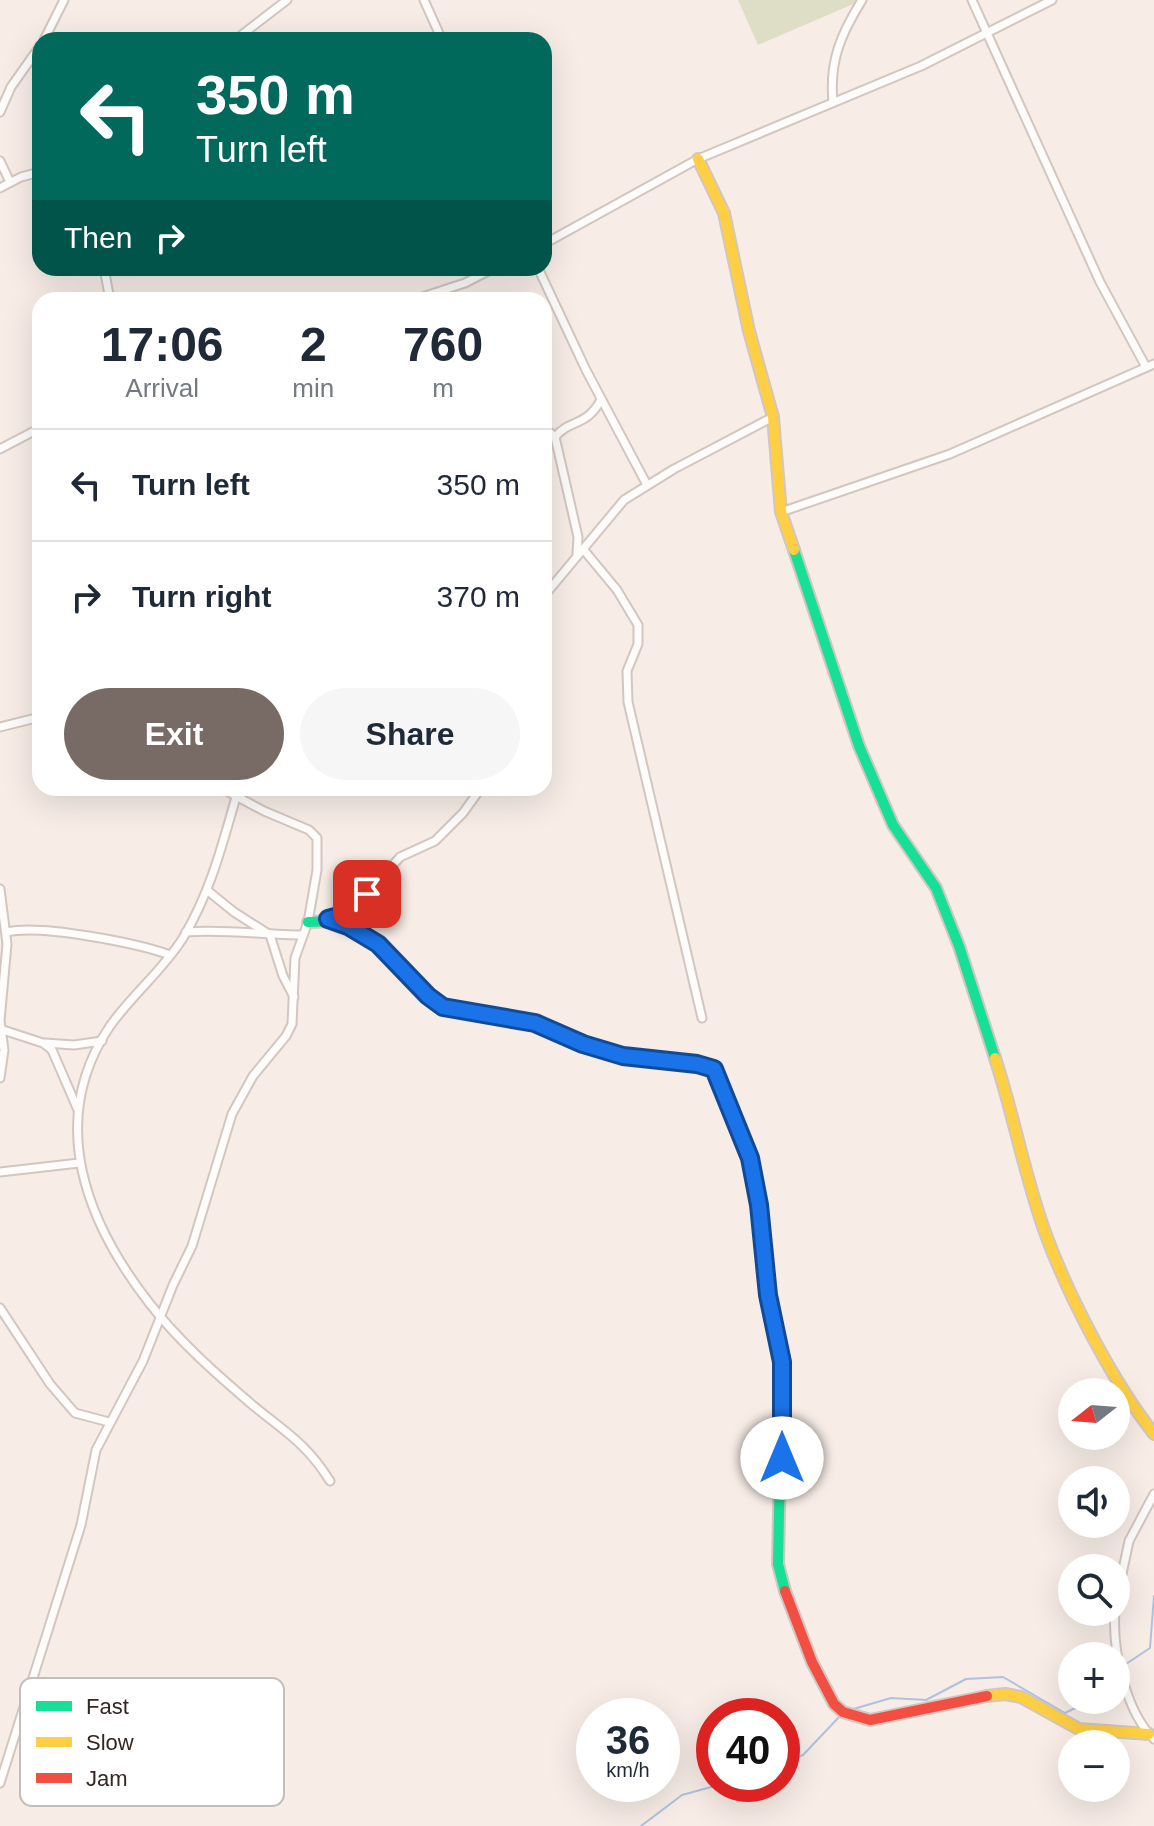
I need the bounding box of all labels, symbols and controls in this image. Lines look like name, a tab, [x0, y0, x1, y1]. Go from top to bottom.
text: 350 m	[196, 63, 355, 126]
icon: left	[64, 64, 168, 168]
text: Turn left	[196, 129, 327, 170]
icon: right	[148, 216, 192, 260]
text: Then	[64, 221, 132, 254]
text: 17:06	[101, 318, 224, 371]
text: 2	[300, 318, 327, 371]
text: 760	[403, 318, 483, 371]
text: Arrival	[125, 373, 199, 403]
text: min	[292, 373, 334, 403]
text: m	[432, 373, 454, 403]
icon: left	[64, 463, 108, 507]
text: Turn left	[132, 468, 250, 501]
text: 350 m	[437, 468, 520, 501]
icon: right	[64, 575, 108, 619]
text: Turn right	[132, 580, 271, 613]
text: 370 m	[437, 580, 520, 613]
button: Exit	[64, 688, 284, 780]
button: Share	[300, 688, 520, 780]
pin	[333, 860, 401, 928]
icon: arrive	[345, 872, 389, 916]
north arrow	[1058, 1378, 1130, 1450]
map controls	[1058, 1378, 1130, 1802]
position arrow	[740, 1416, 824, 1500]
button: sound	[1058, 1466, 1130, 1538]
button: search	[1058, 1554, 1130, 1626]
button: +	[1058, 1642, 1130, 1714]
legend	[20, 1678, 284, 1806]
text: Fast	[86, 1694, 129, 1719]
speed limit sign: 40	[696, 1698, 800, 1802]
text: 36	[606, 1718, 650, 1762]
text: Slow	[86, 1730, 134, 1755]
button: −	[1058, 1730, 1130, 1802]
text: km/h	[606, 1759, 650, 1781]
text: Jam	[86, 1766, 128, 1791]

